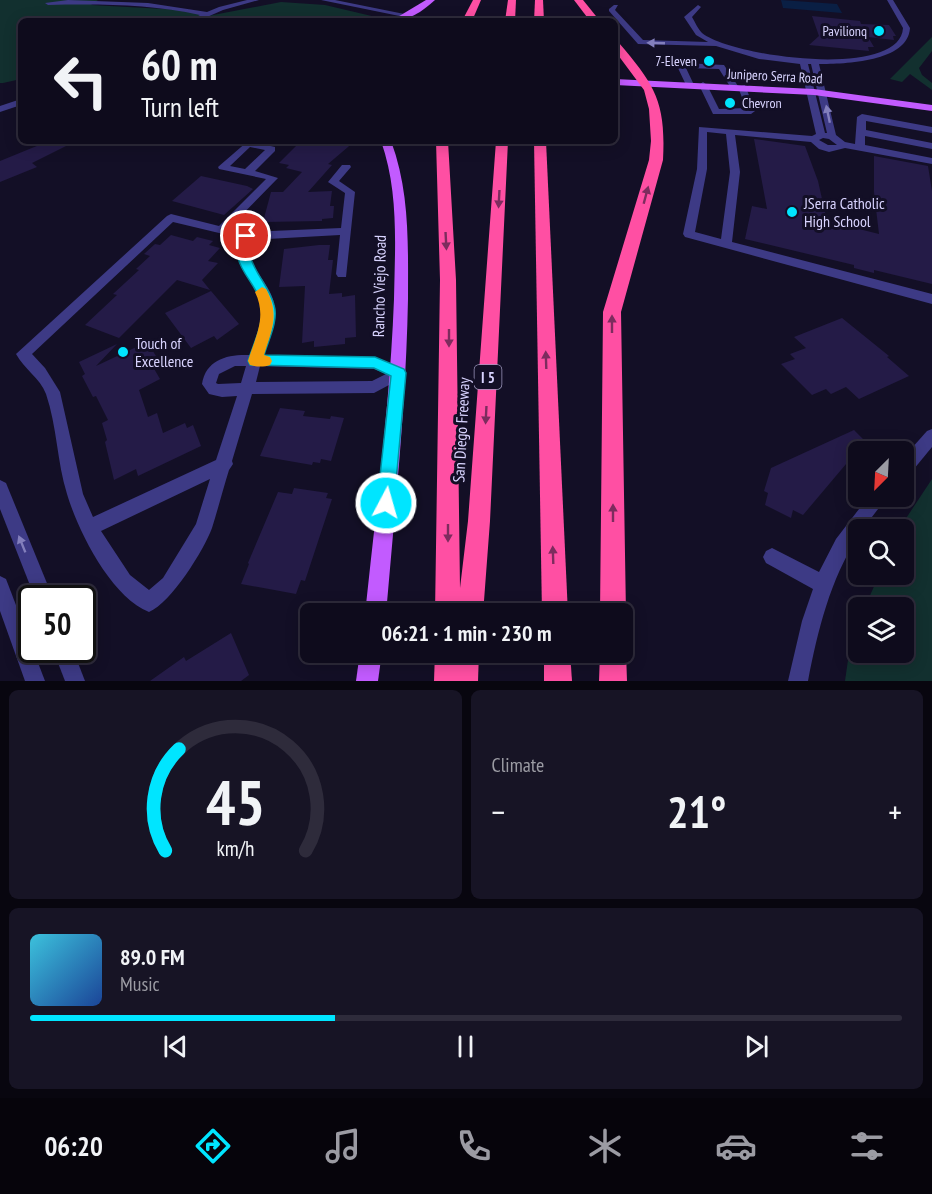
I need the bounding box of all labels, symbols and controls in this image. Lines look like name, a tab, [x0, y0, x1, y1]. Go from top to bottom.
place label: Pavilionq	[822, 22, 867, 40]
marker: Pavilionq	[872, 24, 886, 38]
text: 60 m	[141, 37, 218, 92]
one-way arrow	[647, 39, 666, 48]
icon: left	[42, 42, 120, 120]
place label: 7-Eleven	[655, 52, 697, 70]
marker: 7-Eleven	[702, 54, 716, 68]
street label: Junipero Serra Road	[726, 64, 823, 87]
text: Turn left	[141, 90, 219, 124]
place label: Chevron	[742, 94, 782, 112]
marker: Chevron	[723, 96, 737, 110]
one-way arrow	[823, 104, 832, 123]
one-way arrow	[642, 186, 651, 204]
one-way arrow	[494, 190, 504, 209]
place label: JSerra Catholic High School	[803, 193, 885, 231]
marker: JSerra Catholic High School	[785, 205, 799, 219]
pin	[220, 210, 271, 261]
icon: arrive	[229, 219, 262, 252]
one-way arrow	[442, 232, 451, 251]
street label: Rancho Viejo Road	[368, 235, 390, 337]
one-way arrow	[607, 314, 617, 333]
one-way arrow	[444, 329, 453, 348]
place label: Touch of Excellence	[135, 333, 193, 371]
marker: Touch of Excellence	[116, 345, 130, 359]
one-way arrow	[541, 351, 551, 370]
road number: I 5	[474, 365, 502, 389]
street label: San Diego Freeway	[448, 377, 474, 483]
one-way arrow	[481, 406, 491, 425]
north arrow	[848, 441, 914, 507]
map controls	[848, 441, 914, 663]
position arrow	[354, 471, 418, 535]
one-way arrow	[608, 504, 618, 523]
button: search	[848, 519, 914, 585]
one-way arrow	[443, 524, 453, 543]
one-way arrow	[17, 535, 26, 553]
one-way arrow	[549, 546, 558, 565]
speed limit sign: 50	[18, 585, 96, 663]
button: layers	[848, 597, 914, 663]
text: 06:21 · 1 min · 230 m	[381, 619, 552, 647]
text: Climate	[492, 752, 544, 778]
text: 45	[205, 761, 265, 842]
text: 21°	[667, 782, 726, 840]
text: −	[492, 790, 505, 833]
text: +	[888, 790, 902, 833]
text: km/h	[216, 835, 254, 863]
text: 89.0 FM	[120, 943, 185, 971]
text: Music	[120, 971, 160, 997]
icon: previous	[159, 1030, 192, 1063]
icon: pause	[449, 1030, 482, 1063]
icon: next	[740, 1030, 773, 1063]
icon: directions	[192, 1125, 234, 1167]
icon: music	[322, 1125, 364, 1167]
icon: phone	[453, 1125, 495, 1167]
icon: climate	[584, 1125, 626, 1167]
icon: car	[715, 1125, 757, 1167]
icon: filters	[846, 1125, 888, 1167]
text: 06:20	[44, 1129, 103, 1163]

